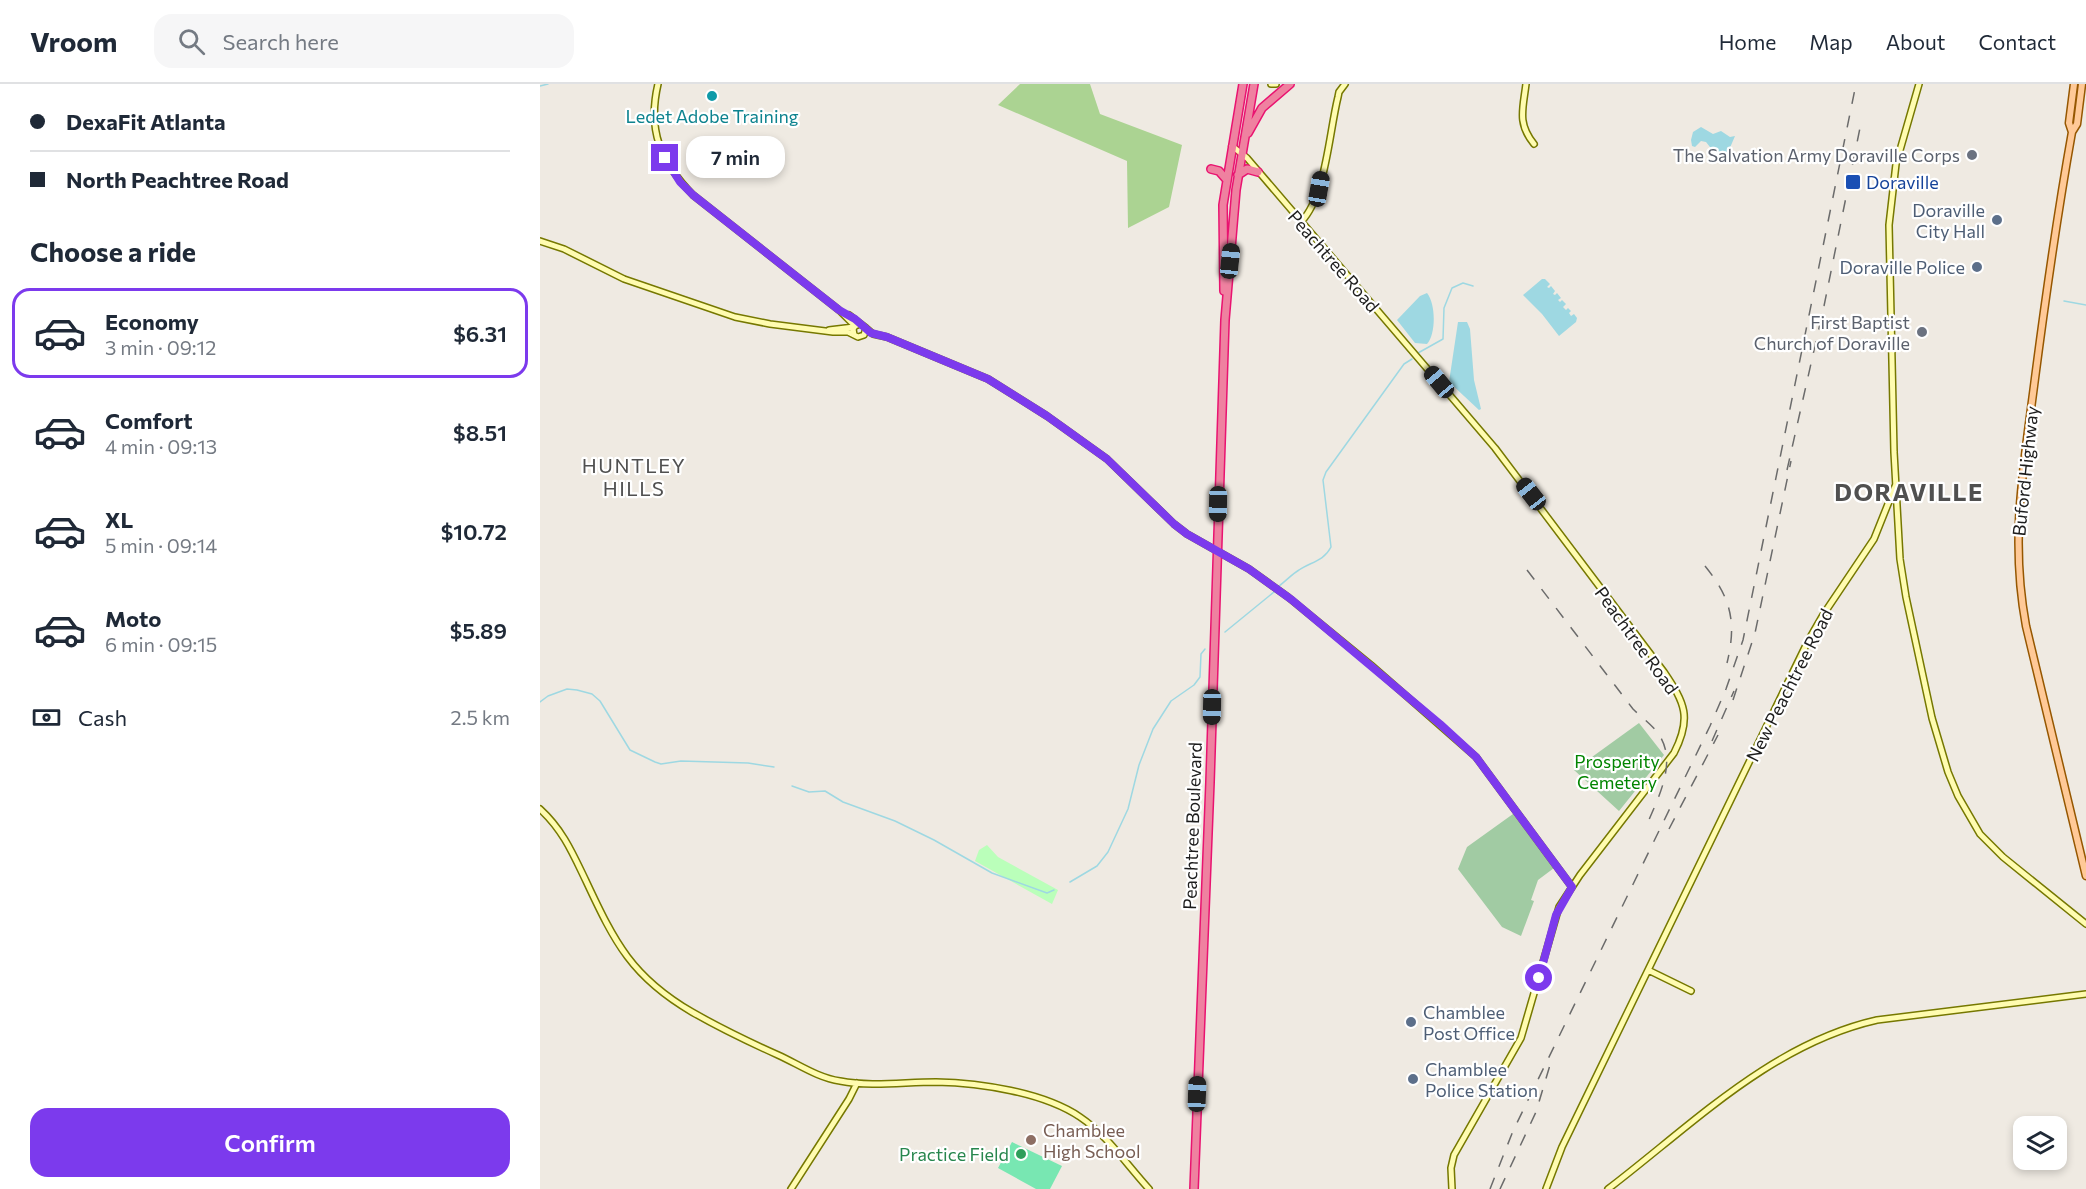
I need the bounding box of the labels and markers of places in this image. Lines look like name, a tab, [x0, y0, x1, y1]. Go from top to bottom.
marker: Ledet Adobe Training	[705, 89, 719, 103]
place label: Ledet Adobe Training	[625, 105, 799, 127]
place label: The Salvation Army Doraville Corps	[1673, 144, 1960, 166]
marker: The Salvation Army Doraville Corps	[1965, 148, 1979, 162]
place label: Doraville	[1866, 171, 1939, 193]
marker: Doraville	[1844, 173, 1862, 191]
place label: Doraville City Hall	[1912, 199, 1985, 242]
marker: Doraville City Hall	[1990, 213, 2004, 227]
place label: Doraville Police	[1839, 256, 1965, 278]
marker: Doraville Police	[1970, 260, 1984, 274]
place label: First Baptist Church of Doraville	[1754, 311, 1910, 354]
marker: First Baptist Church of Doraville	[1915, 325, 1929, 339]
place label: Chamblee Post Office	[1423, 1001, 1515, 1044]
marker: Chamblee Post Office	[1404, 1015, 1418, 1029]
place label: Chamblee Police Station	[1425, 1058, 1538, 1101]
marker: Chamblee Police Station	[1406, 1072, 1420, 1086]
place label: Chamblee High School	[1043, 1119, 1141, 1162]
marker: Chamblee High School	[1024, 1133, 1038, 1147]
place label: Practice Field	[899, 1143, 1009, 1165]
marker: Practice Field	[1014, 1147, 1028, 1161]

